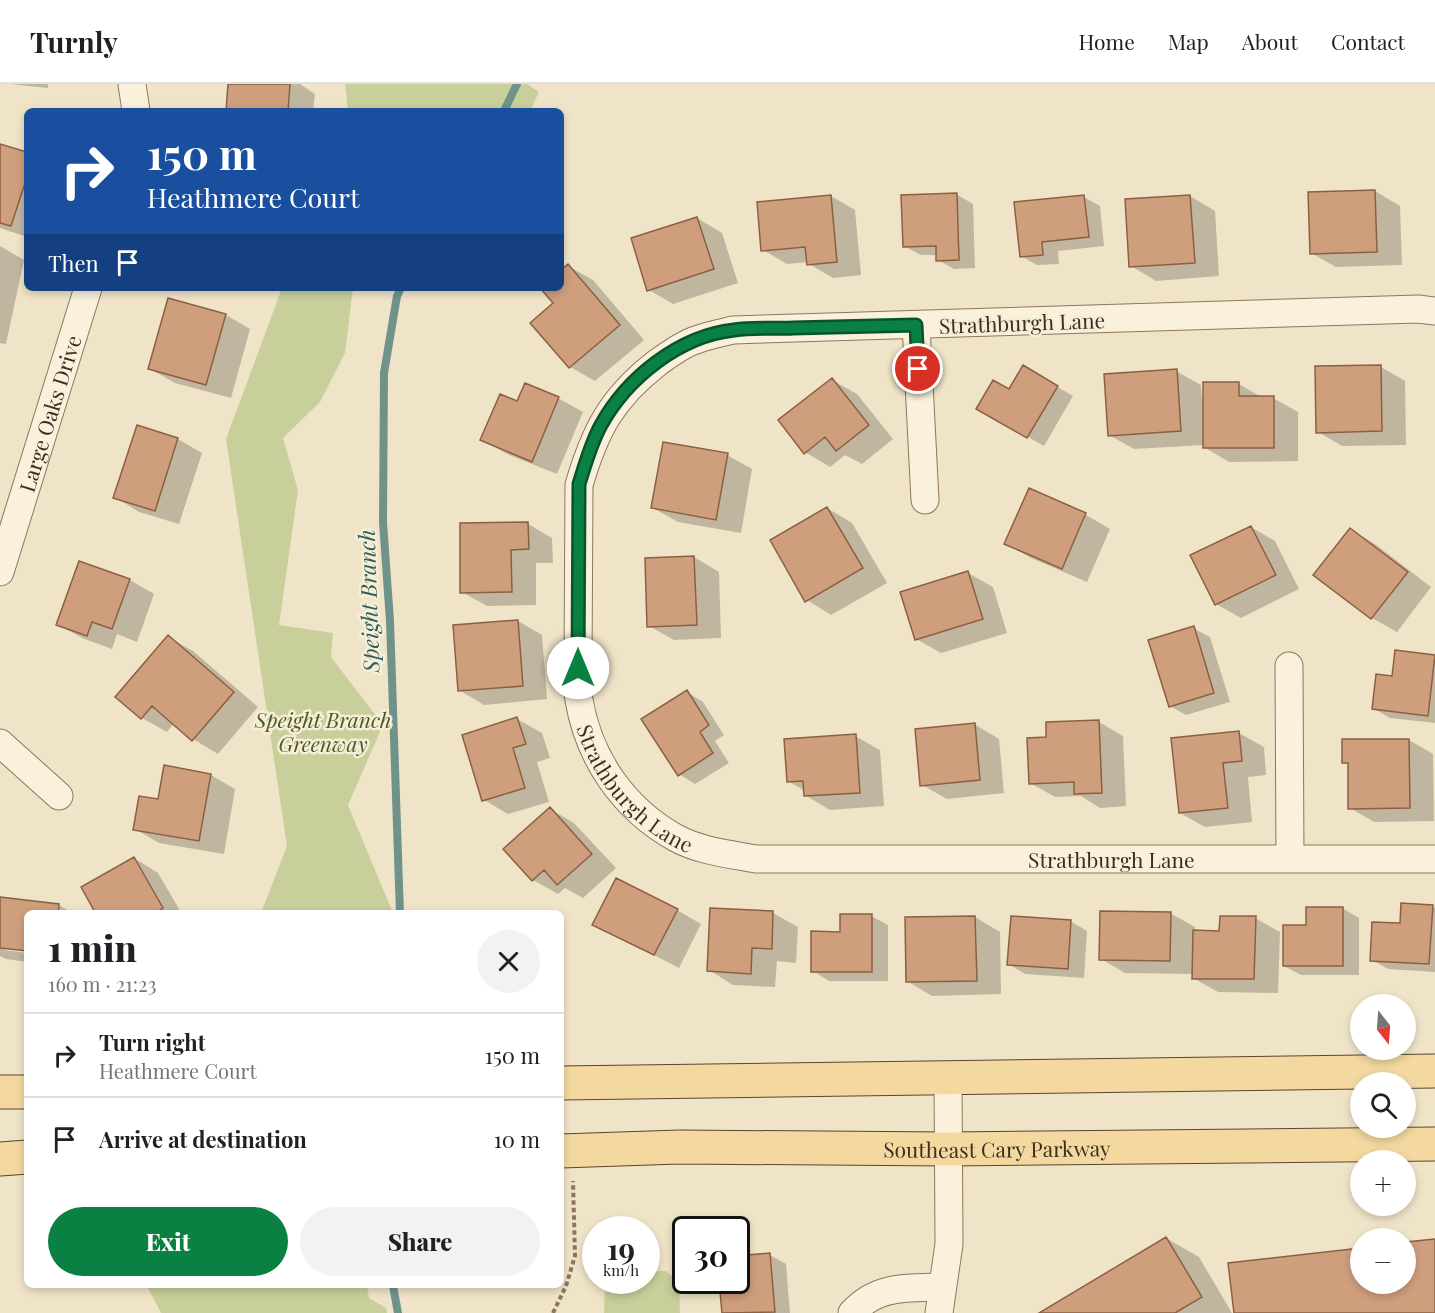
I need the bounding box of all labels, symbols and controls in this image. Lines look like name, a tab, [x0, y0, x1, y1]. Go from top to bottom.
text: Turnly	[30, 23, 118, 60]
text: Home	[1079, 27, 1135, 55]
text: Map	[1168, 27, 1209, 55]
text: About	[1242, 27, 1298, 55]
text: Contact	[1331, 27, 1405, 55]
text: 150 m	[147, 125, 257, 181]
icon: right	[48, 132, 126, 210]
text: Heathmere Court	[147, 179, 360, 215]
icon: arrive	[111, 246, 144, 279]
text: Then	[48, 248, 99, 278]
street label: Strathburgh Lane	[938, 305, 1106, 339]
street label: Large Oaks Drive	[12, 332, 87, 495]
pin	[892, 343, 943, 394]
icon: arrive	[901, 352, 934, 385]
water label: Speight Branch	[351, 529, 386, 674]
position arrow	[546, 636, 610, 700]
park label: Speight Branch Greenway	[254, 705, 391, 757]
street label: Strathburgh Lane	[572, 721, 697, 858]
street label: Strathburgh Lane	[1028, 845, 1195, 873]
text: 1 min	[48, 923, 137, 971]
button: close	[477, 930, 540, 993]
text: 160 m · 21:23	[48, 970, 157, 997]
north arrow	[1350, 994, 1416, 1060]
map controls	[1350, 994, 1416, 1294]
text: Turn right	[99, 1027, 205, 1057]
icon: right	[48, 1039, 81, 1072]
text: 150 m	[485, 1040, 540, 1070]
text: Heathmere Court	[99, 1057, 257, 1084]
button: search	[1350, 1072, 1416, 1138]
icon: arrive	[48, 1123, 81, 1156]
text: Arrive at destination	[99, 1124, 307, 1154]
text: 10 m	[494, 1124, 540, 1154]
street label: Southeast Cary Parkway	[883, 1133, 1111, 1163]
button: +	[1350, 1150, 1416, 1216]
button: Exit	[48, 1207, 288, 1276]
button: Share	[300, 1207, 540, 1276]
speed limit sign: 30	[672, 1216, 750, 1294]
text: 19	[607, 1228, 635, 1268]
button: −	[1350, 1228, 1416, 1294]
text: km/h	[603, 1260, 639, 1280]

